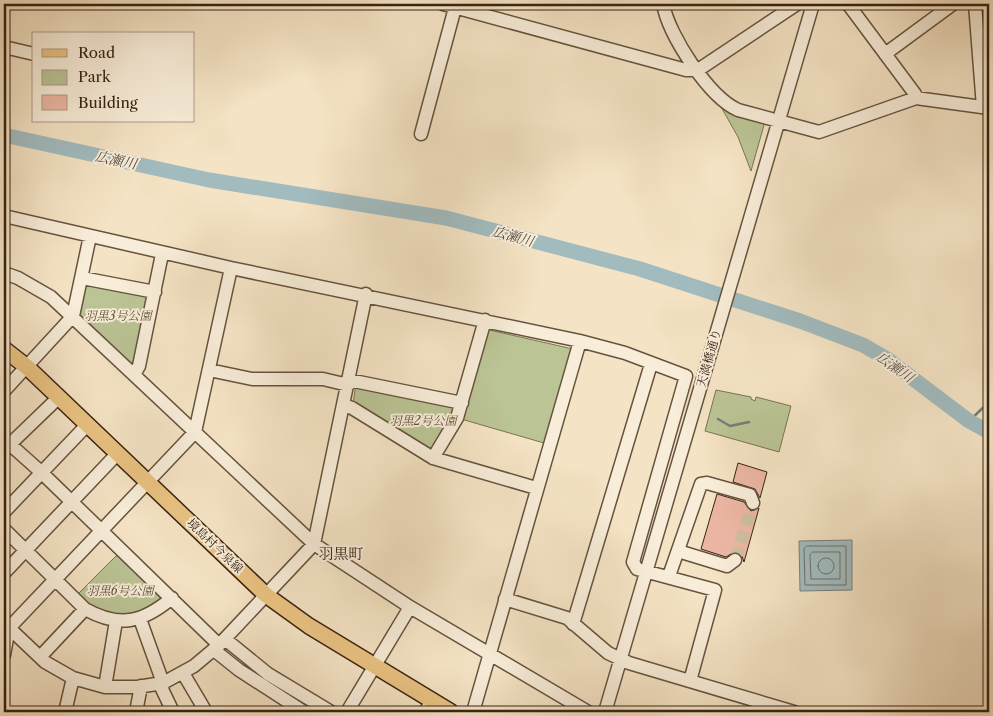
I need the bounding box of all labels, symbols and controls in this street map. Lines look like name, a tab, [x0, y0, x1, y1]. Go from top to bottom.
legend	[32, 32, 195, 122]
text: Road	[78, 43, 115, 62]
text: Park	[78, 67, 112, 86]
text: Building	[78, 93, 138, 112]
water label: 広瀬川	[94, 147, 140, 174]
water label: 広瀬川	[490, 222, 538, 251]
park label: 羽黒3号公園	[85, 308, 153, 323]
street label: 天満橋通り	[693, 327, 724, 389]
water label: 広瀬川	[873, 348, 919, 388]
park label: 羽黒2号公園	[390, 413, 458, 428]
street label: 境島村今泉線	[184, 515, 246, 576]
district label: 羽黒町	[318, 544, 364, 563]
park label: 羽黒6号公園	[87, 583, 155, 598]

